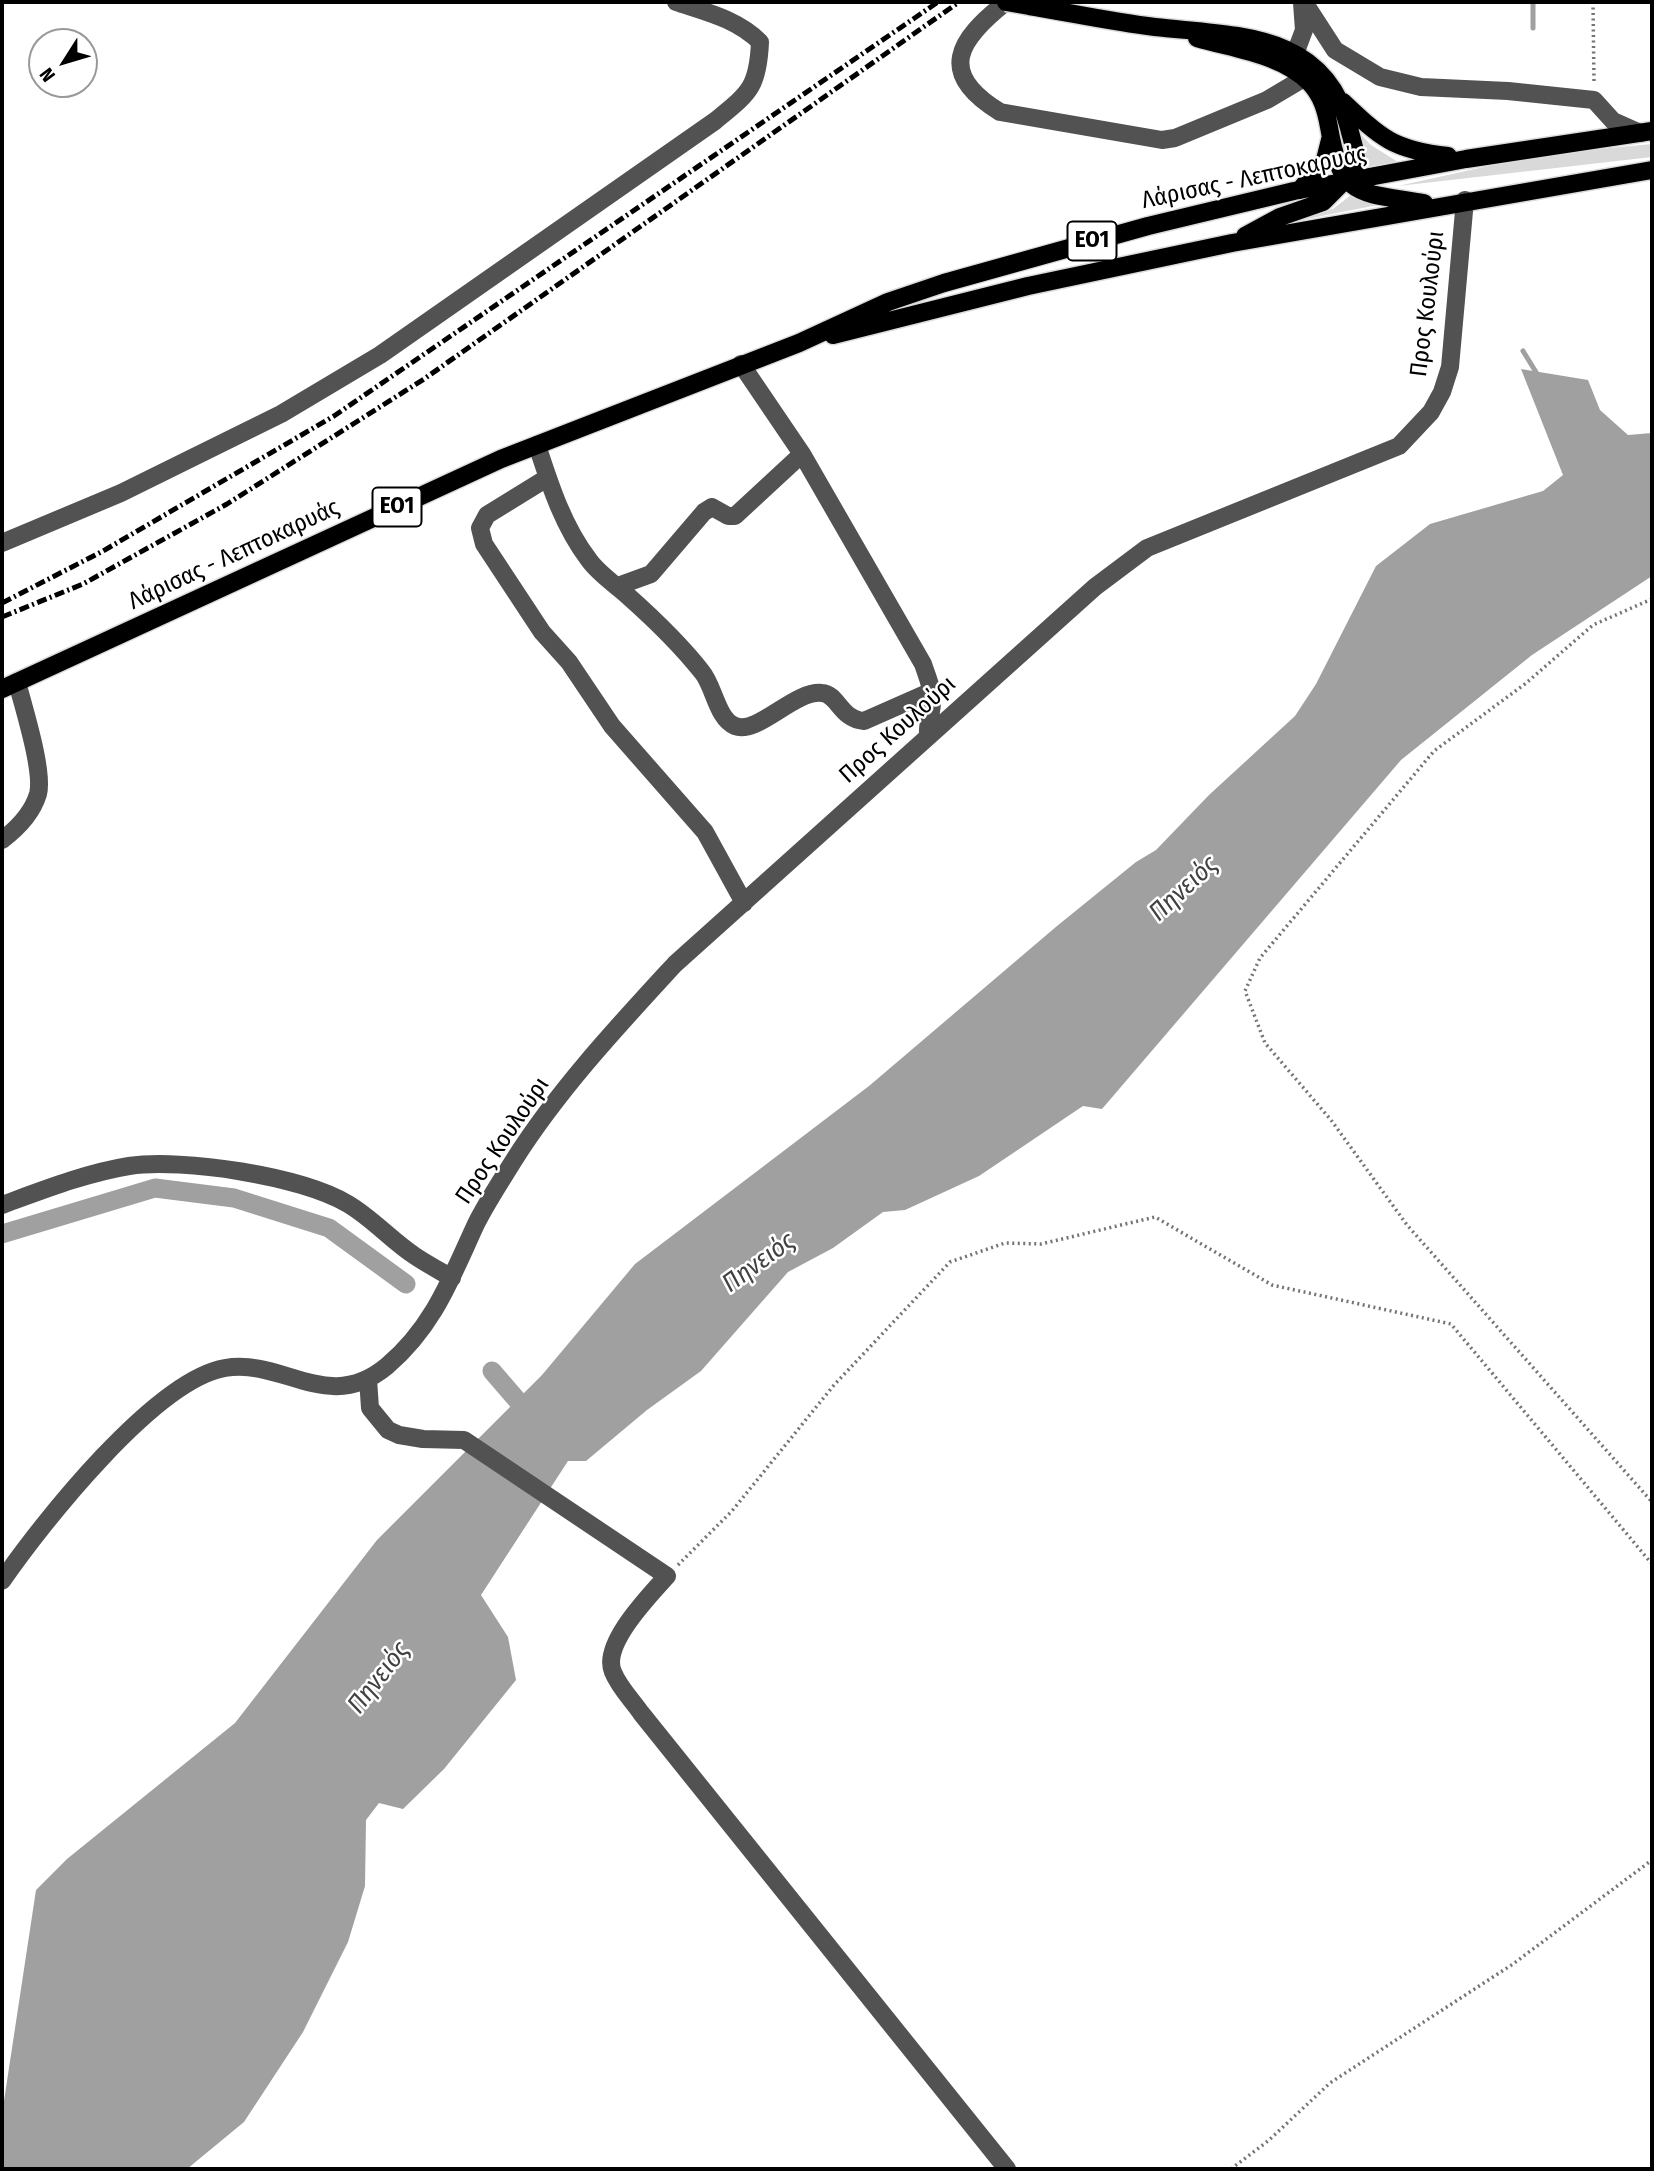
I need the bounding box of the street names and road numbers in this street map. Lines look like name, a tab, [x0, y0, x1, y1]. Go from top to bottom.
street label: Λάρισας - Λεπτοκαρυάς	[1139, 140, 1369, 216]
road number: ΕΟ1	[1068, 222, 1116, 260]
street label: Προς Κουλούρι	[1405, 230, 1451, 378]
road number: ΕΟ1	[372, 488, 422, 526]
street label: Λάρισας - Λεπτοκαρυάς	[124, 494, 344, 616]
street label: Προς Κουλούρι	[834, 670, 962, 790]
street label: Προς Κουλούρι	[450, 1072, 556, 1210]

